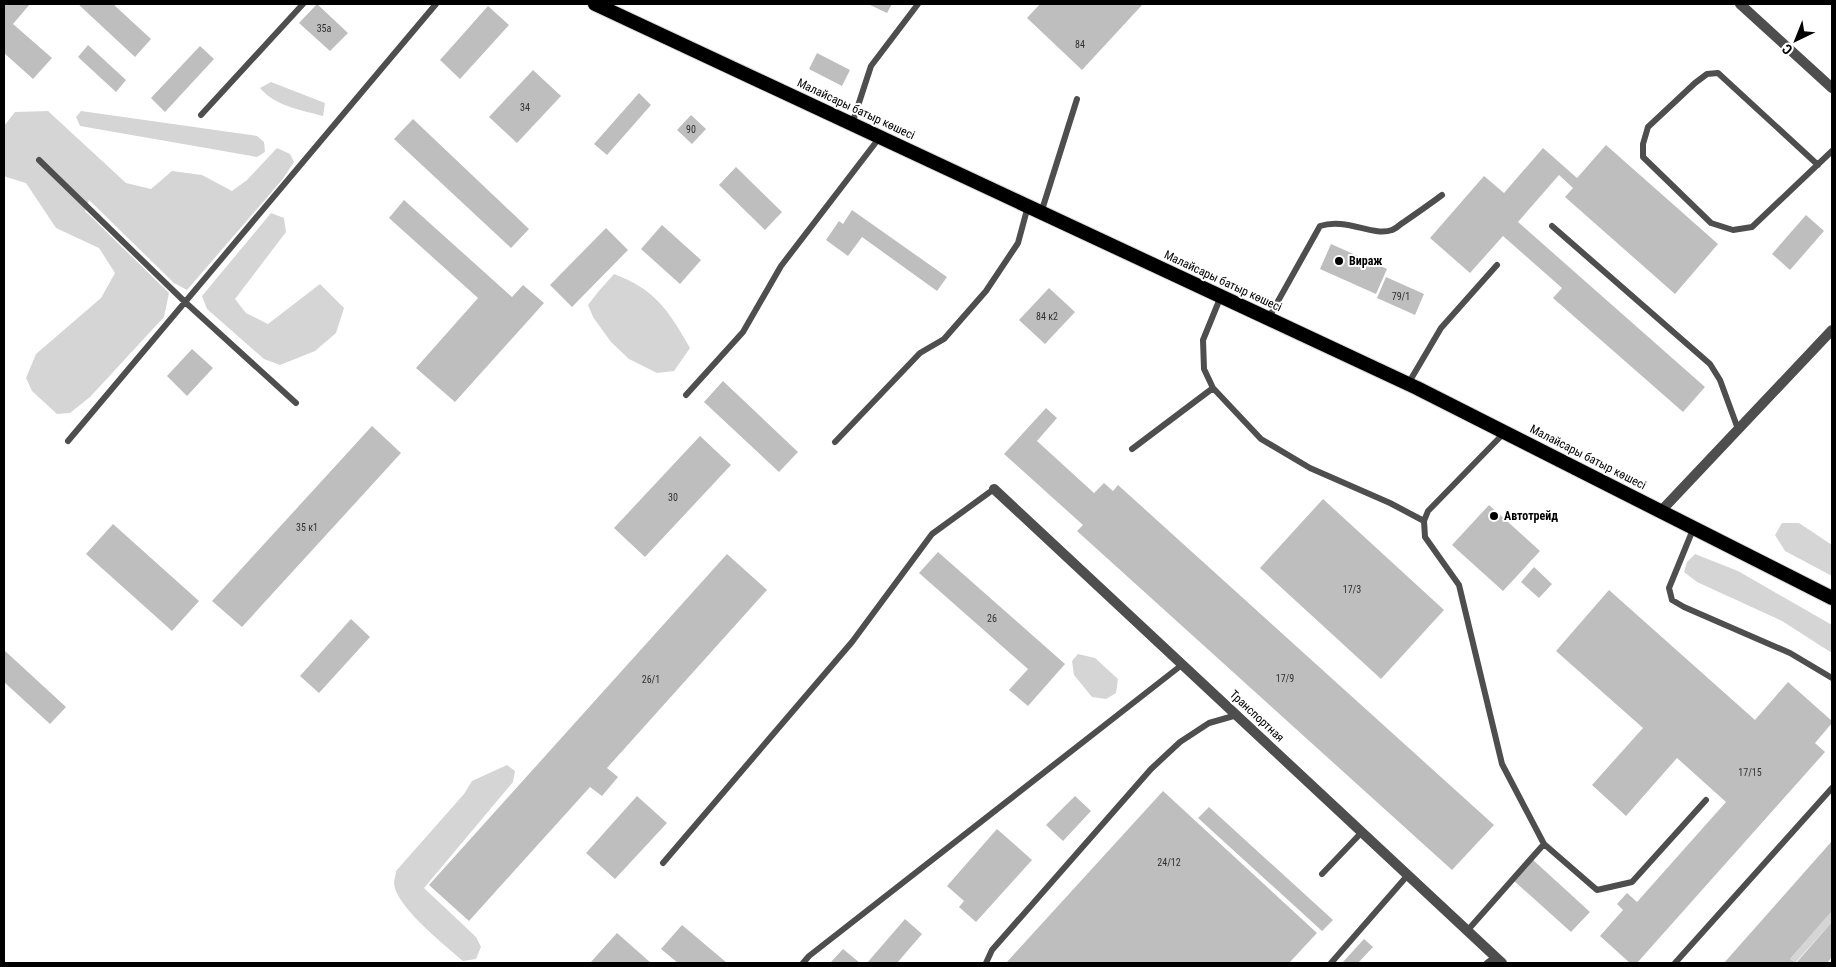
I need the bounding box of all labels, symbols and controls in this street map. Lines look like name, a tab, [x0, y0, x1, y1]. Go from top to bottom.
north arrow	[1771, 15, 1821, 65]
house number: 35а	[317, 23, 332, 34]
house number: 84	[1075, 39, 1085, 50]
text: С	[1779, 41, 1796, 58]
street label: Малайсары батыр көшесі	[795, 76, 917, 142]
house number: 34	[520, 102, 530, 113]
house number: 90	[686, 124, 696, 135]
street label: Малайсары батыр көшесі	[1162, 248, 1284, 314]
place label: Вираж	[1349, 254, 1382, 268]
marker: Вираж	[1333, 255, 1345, 267]
house number: 79/1	[1392, 291, 1410, 302]
house number: 84 к2	[1036, 311, 1058, 322]
street label: Малайсары батыр көшесі	[1528, 422, 1648, 492]
house number: 30	[668, 492, 678, 503]
place label: Автотрейд	[1504, 509, 1558, 523]
marker: Автотрейд	[1488, 510, 1500, 522]
house number: 35 к1	[296, 522, 318, 533]
house number: 17/3	[1343, 584, 1361, 595]
house number: 26	[987, 613, 997, 624]
house number: 17/9	[1276, 673, 1294, 684]
house number: 26/1	[642, 674, 660, 685]
street label: Транспортная	[1227, 687, 1287, 745]
house number: 17/15	[1738, 767, 1762, 778]
house number: 24/12	[1157, 857, 1181, 868]

